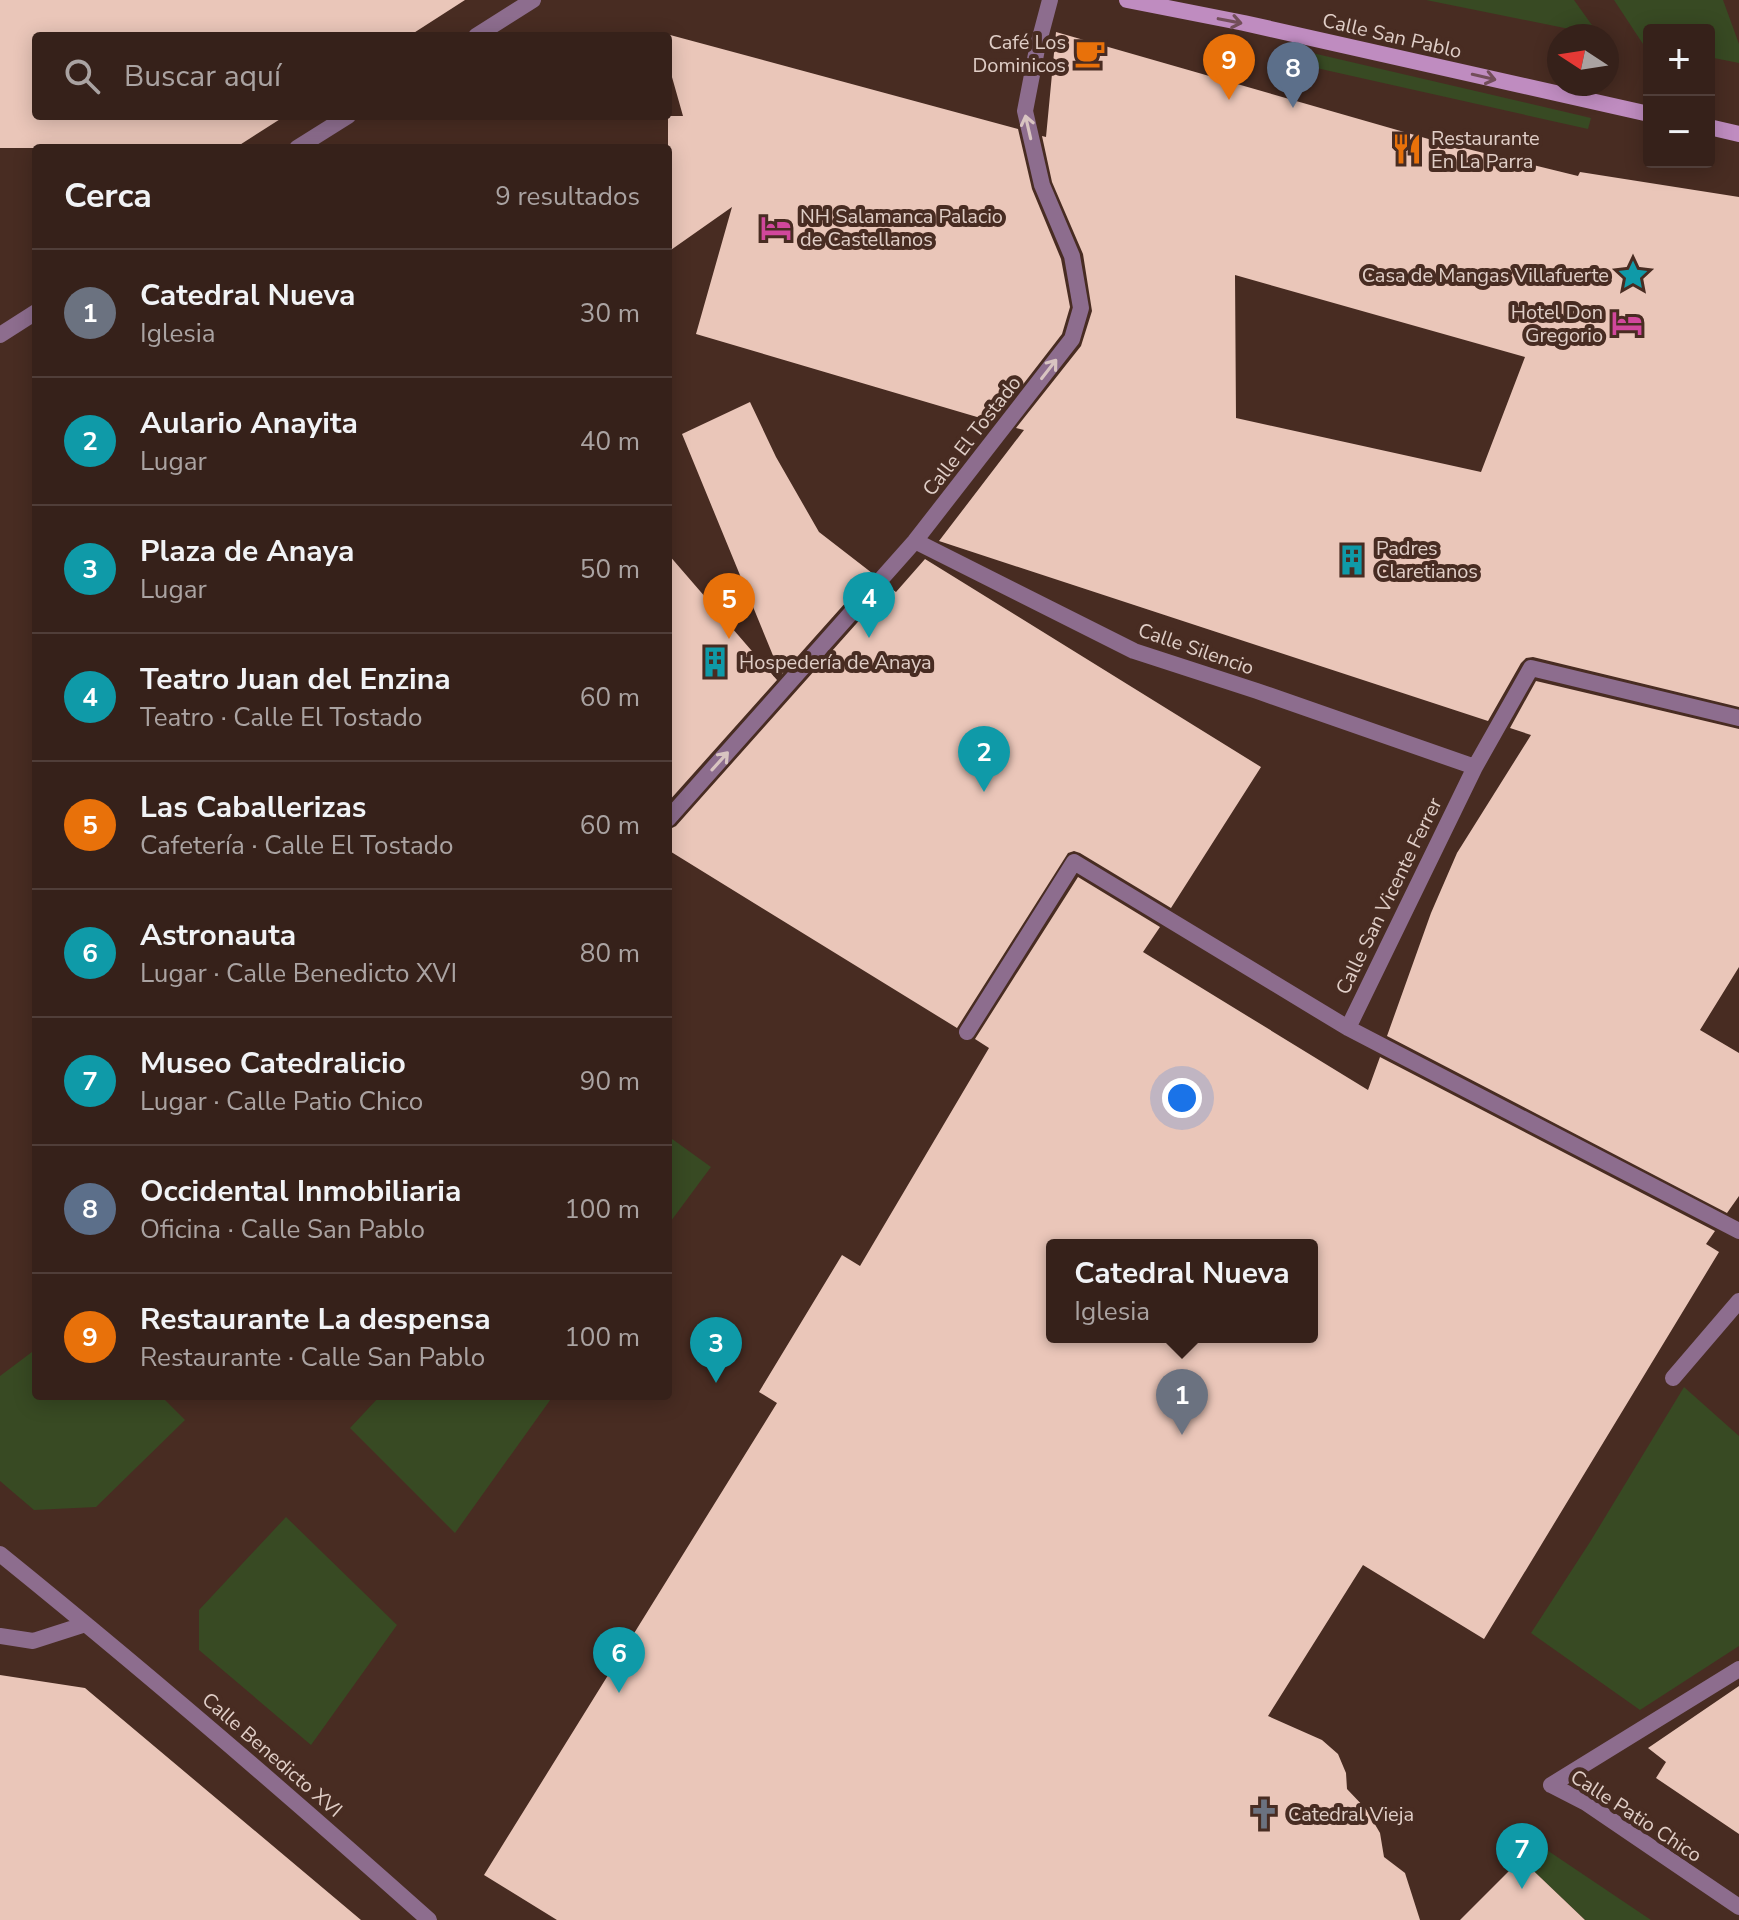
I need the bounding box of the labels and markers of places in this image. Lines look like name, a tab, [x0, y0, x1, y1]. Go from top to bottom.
place label: Café Los Dominicos	[972, 29, 1066, 79]
pin: 9	[1203, 34, 1255, 100]
cafe icon: Café Los Dominicos	[1073, 36, 1107, 70]
pin: 8	[1267, 42, 1319, 108]
place label: Restaurante En La Parra	[1431, 125, 1540, 175]
restaurant icon: Restaurante En La Parra	[1390, 132, 1424, 166]
place label: NH Salamanca Palacio de Castellanos	[800, 203, 1003, 253]
hotel icon: NH Salamanca Palacio de Castellanos	[759, 211, 793, 245]
place icon: Casa de Mangas Villafuerte	[1616, 258, 1650, 292]
place label: Casa de Mangas Villafuerte	[1362, 262, 1609, 289]
place label: Hotel Don Gregorio	[1511, 299, 1603, 349]
hotel icon: Hotel Don Gregorio	[1610, 306, 1644, 340]
place label: Padres Claretianos	[1376, 535, 1478, 585]
building icon: Padres Claretianos	[1335, 543, 1369, 577]
pin: 4	[843, 572, 895, 638]
pin: 5	[703, 573, 755, 639]
building icon: Hospedería de Anaya	[698, 645, 732, 679]
place label: Hospedería de Anaya	[739, 649, 932, 676]
pin: 2	[958, 726, 1010, 792]
pin: 3	[690, 1317, 742, 1383]
pin: 1	[1156, 1369, 1208, 1435]
pin: 6	[593, 1627, 645, 1693]
church icon: Catedral Vieja	[1247, 1797, 1281, 1831]
place label: Catedral Vieja	[1288, 1801, 1414, 1828]
pin: 7	[1496, 1823, 1548, 1889]

